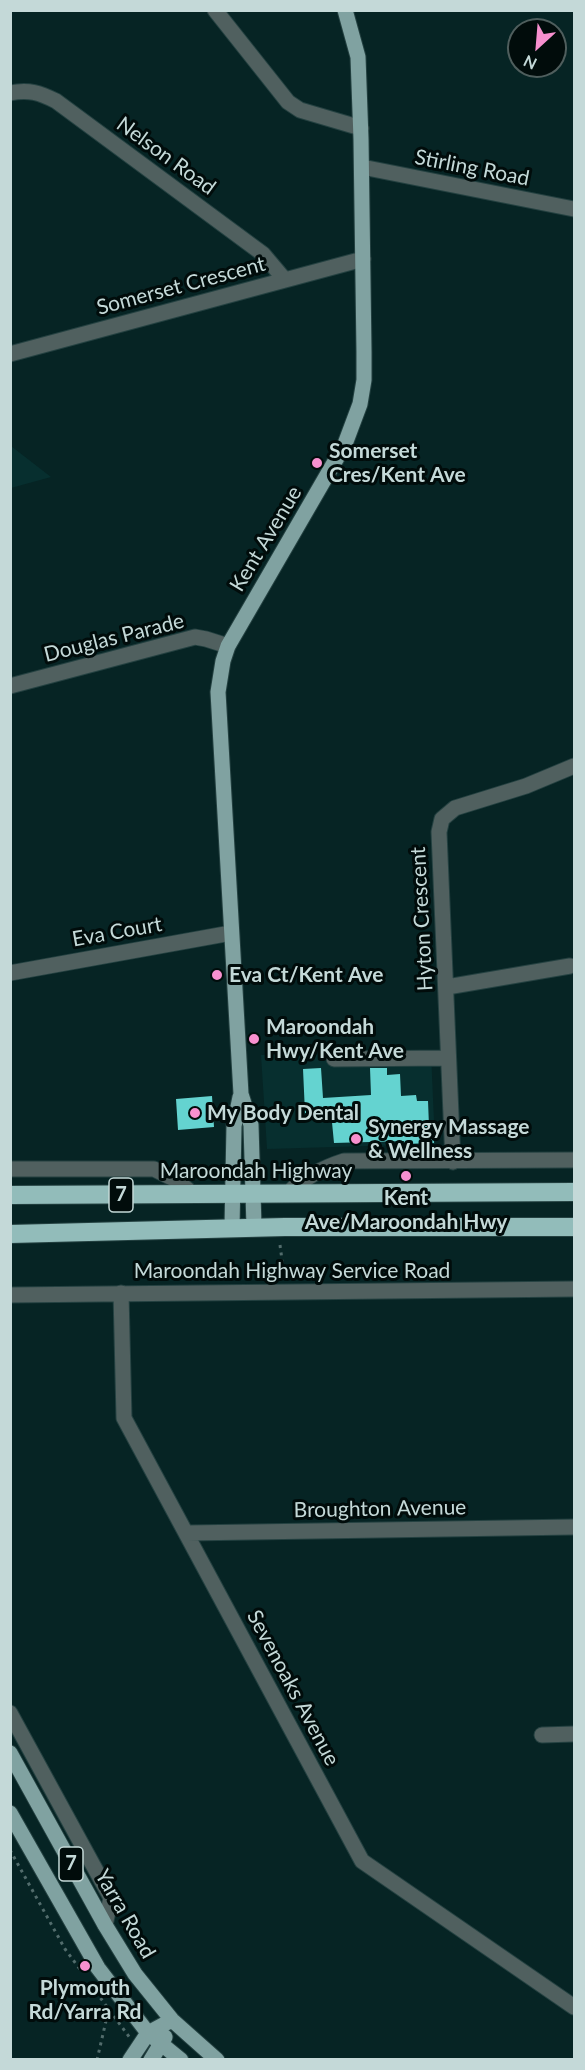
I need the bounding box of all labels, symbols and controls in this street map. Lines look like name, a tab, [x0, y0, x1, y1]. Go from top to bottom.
north arrow	[507, 18, 567, 78]
text: N	[520, 52, 539, 74]
street label: Nelson Road	[111, 112, 221, 200]
street label: Stirling Road	[413, 145, 531, 191]
street label: Somerset Crescent	[94, 251, 268, 321]
place label: Somerset Cres/Kent Ave	[329, 438, 466, 488]
marker: Somerset Cres/Kent Ave	[310, 456, 324, 470]
street label: Kent Avenue	[225, 482, 307, 596]
street label: Douglas Parade	[41, 608, 187, 668]
street label: Hyton Crescent	[406, 846, 438, 992]
street label: Eva Court	[70, 912, 164, 952]
place label: Eva Ct/Kent Ave	[229, 962, 384, 988]
marker: Eva Ct/Kent Ave	[210, 968, 224, 982]
place label: Maroondah Hwy/Kent Ave	[266, 1014, 404, 1064]
marker: Maroondah Hwy/Kent Ave	[247, 1032, 261, 1046]
place label: My Body Dental	[207, 1100, 359, 1126]
marker: My Body Dental	[188, 1106, 202, 1120]
place label: Synergy Massage & Wellness	[368, 1114, 530, 1164]
marker: Synergy Massage & Wellness	[349, 1132, 363, 1146]
street label: Maroondah Highway	[160, 1158, 352, 1184]
marker: Kent Ave/Maroondah Hwy	[399, 1169, 413, 1183]
road number: 7	[109, 1178, 133, 1212]
place label: Kent Ave/Maroondah Hwy	[305, 1185, 507, 1235]
street label: Maroondah Highway Service Road	[134, 1258, 450, 1284]
street label: Broughton Avenue	[293, 1495, 467, 1523]
street label: Sevenoaks Avenue	[241, 1606, 345, 1770]
road number: 7	[59, 1847, 83, 1881]
street label: Yarra Road	[89, 1865, 161, 1963]
marker: Plymouth Rd/Yarra Rd	[78, 1959, 92, 1973]
place label: Plymouth Rd/Yarra Rd	[29, 1975, 141, 2025]

